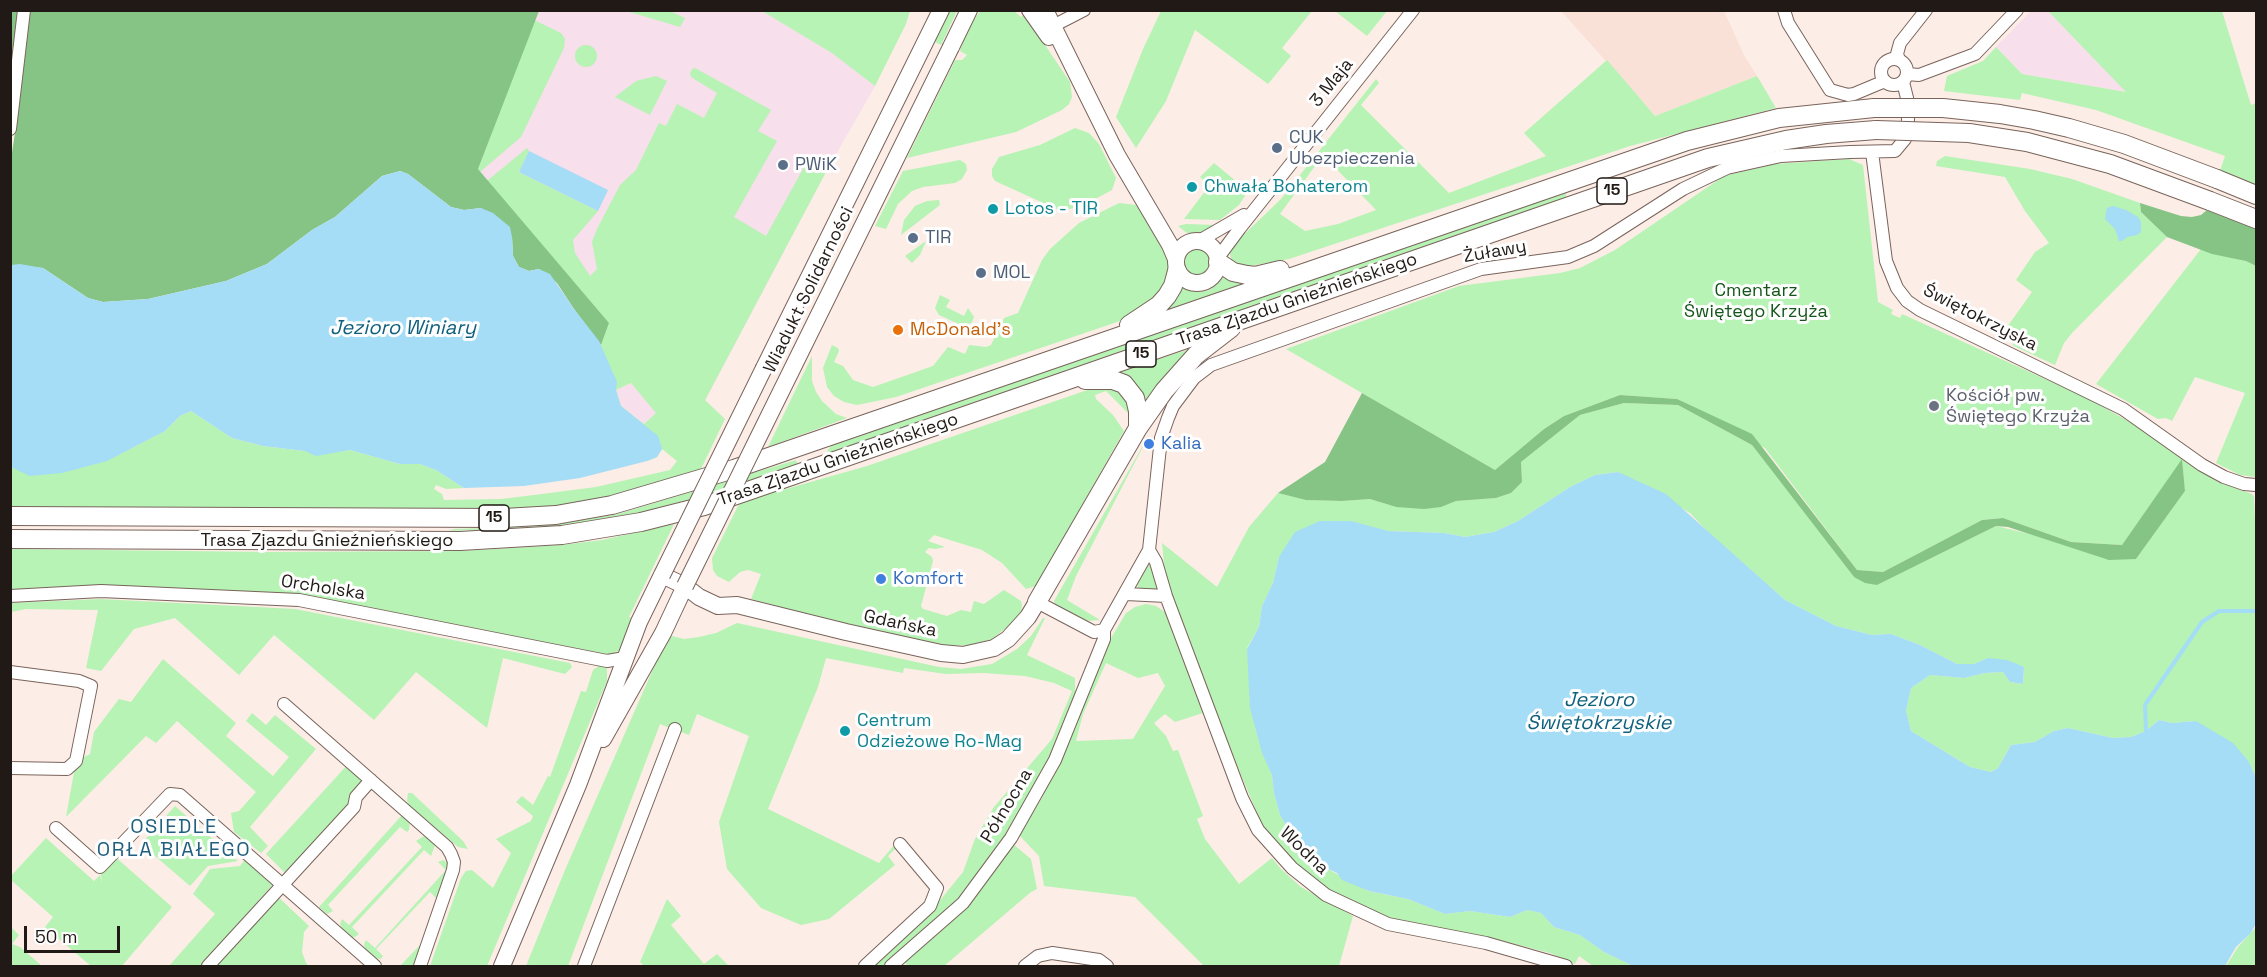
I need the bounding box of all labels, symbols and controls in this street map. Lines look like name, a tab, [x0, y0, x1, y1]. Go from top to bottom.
street label: 3 Maja	[1306, 54, 1358, 112]
place label: CUK Ubezpieczenia	[1289, 127, 1415, 170]
marker: CUK Ubezpieczenia	[1270, 141, 1284, 155]
place label: PWiK	[795, 154, 837, 176]
marker: PWiK	[776, 158, 790, 172]
place label: Chwała Bohaterom	[1204, 176, 1368, 198]
road number: 15	[1597, 178, 1627, 204]
marker: Chwała Bohaterom	[1185, 180, 1199, 194]
place label: Lotos - TIR	[1005, 198, 1098, 220]
marker: Lotos - TIR	[986, 202, 1000, 216]
street label: Wiadukt Solidarności	[759, 203, 859, 377]
place label: TIR	[925, 227, 951, 249]
marker: TIR	[906, 231, 920, 245]
street label: Żuławy	[1462, 236, 1528, 268]
street label: Trasa Zjazdu Gnieźnieńskiego	[1174, 249, 1420, 351]
place label: MOL	[993, 262, 1030, 284]
marker: MOL	[974, 266, 988, 280]
park label: Cmentarz Świętego Krzyża	[1684, 280, 1828, 322]
street label: Świętokrzyska	[1919, 280, 2041, 356]
water label: Jezioro Winiary	[330, 317, 476, 341]
place label: McDonald's	[910, 319, 1011, 341]
marker: McDonald's	[891, 323, 905, 337]
road number: 15	[1126, 341, 1156, 367]
place label: Kościół pw. Świętego Krzyża	[1946, 385, 2090, 428]
marker: Kościół pw. Świętego Krzyża	[1927, 399, 1941, 413]
street label: Trasa Zjazdu Gnieźnieńskiego	[715, 409, 961, 511]
place label: Kalia	[1161, 433, 1201, 455]
marker: Kalia	[1142, 437, 1156, 451]
road number: 15	[479, 505, 509, 531]
street label: Trasa Zjazdu Gnieźnieńskiego	[201, 530, 453, 552]
place label: Komfort	[893, 568, 964, 590]
street label: Orcholska	[279, 571, 367, 605]
marker: Komfort	[874, 572, 888, 586]
street label: Gdańska	[861, 606, 939, 642]
water label: Jezioro Świętokrzyskie	[1527, 689, 1671, 736]
place label: Centrum Odzieżowe Ro-Mag	[857, 710, 1022, 752]
marker: Centrum Odzieżowe Ro-Mag	[838, 724, 852, 738]
street label: Północna	[976, 765, 1038, 847]
district label: OSIEDLE ORŁA BIAŁEGO	[97, 816, 251, 863]
street label: Wodna	[1275, 823, 1333, 879]
scale bar	[27, 914, 123, 952]
text: 50 m	[35, 925, 77, 948]

